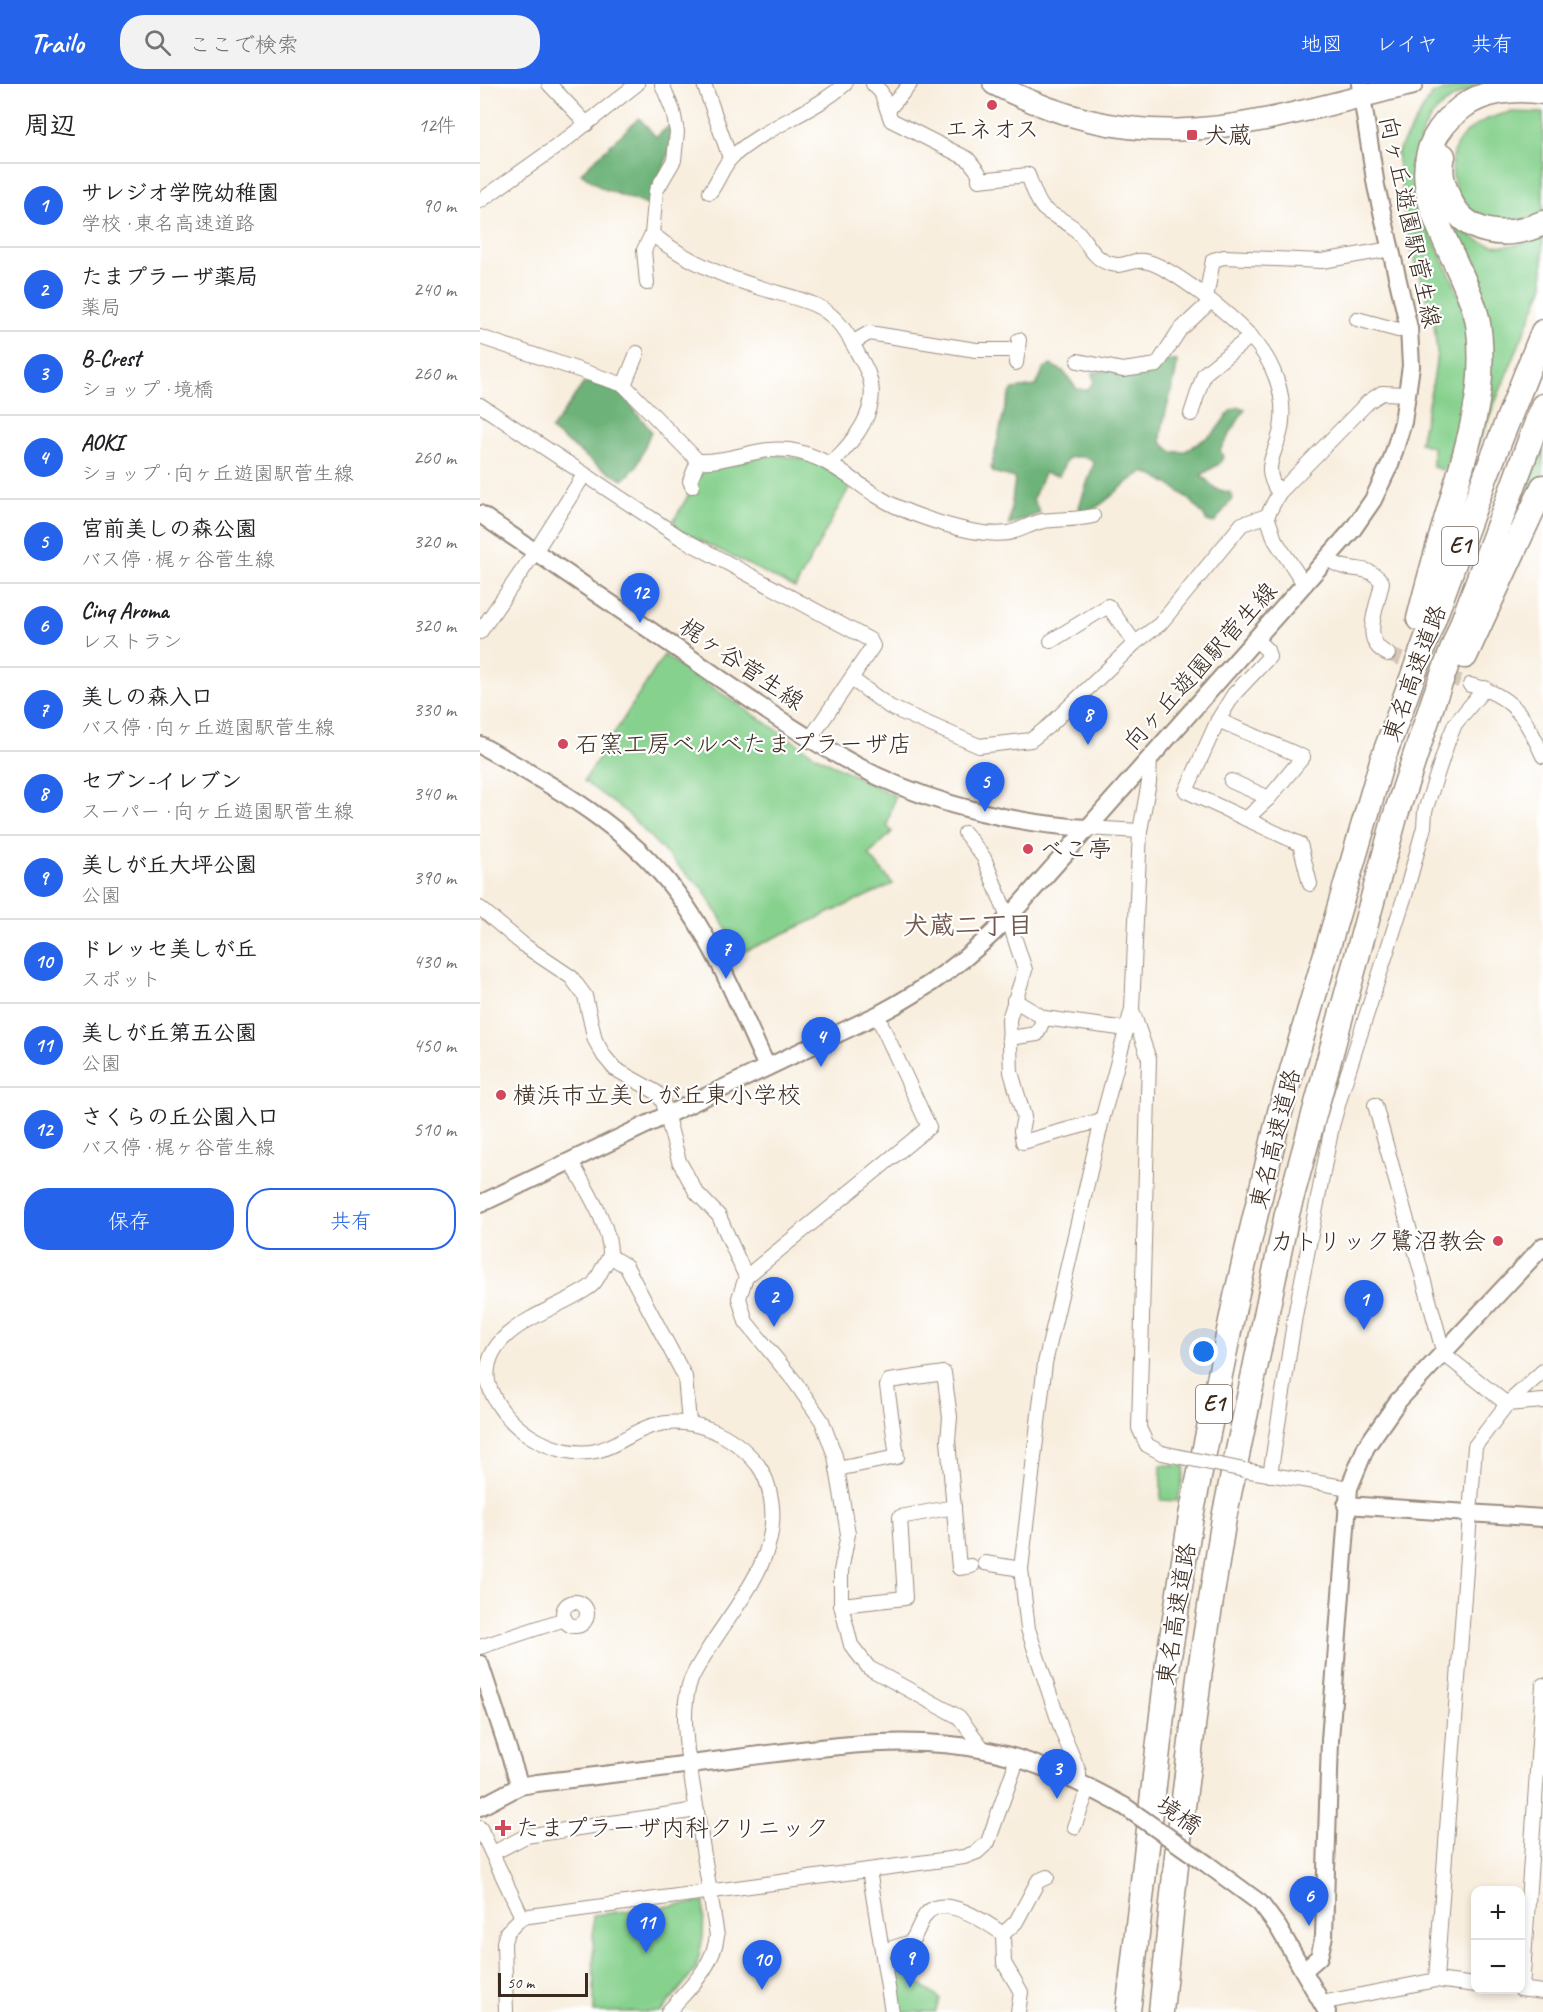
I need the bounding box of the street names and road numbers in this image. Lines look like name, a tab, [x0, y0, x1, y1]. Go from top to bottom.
street label: 向ヶ丘遊園駅菅生線	[1373, 113, 1447, 331]
road number: E1	[1442, 527, 1478, 565]
street label: 向ヶ丘遊園駅菅生線	[1117, 576, 1283, 756]
street label: 東名高速道路	[1375, 600, 1453, 746]
street label: 梶ヶ谷菅生線	[674, 611, 810, 717]
street label: 東名高速道路	[1243, 1066, 1307, 1212]
road number: E1	[1196, 1385, 1232, 1423]
street label: 東名高速道路	[1150, 1541, 1202, 1687]
street label: 境橋	[1151, 1789, 1207, 1841]

